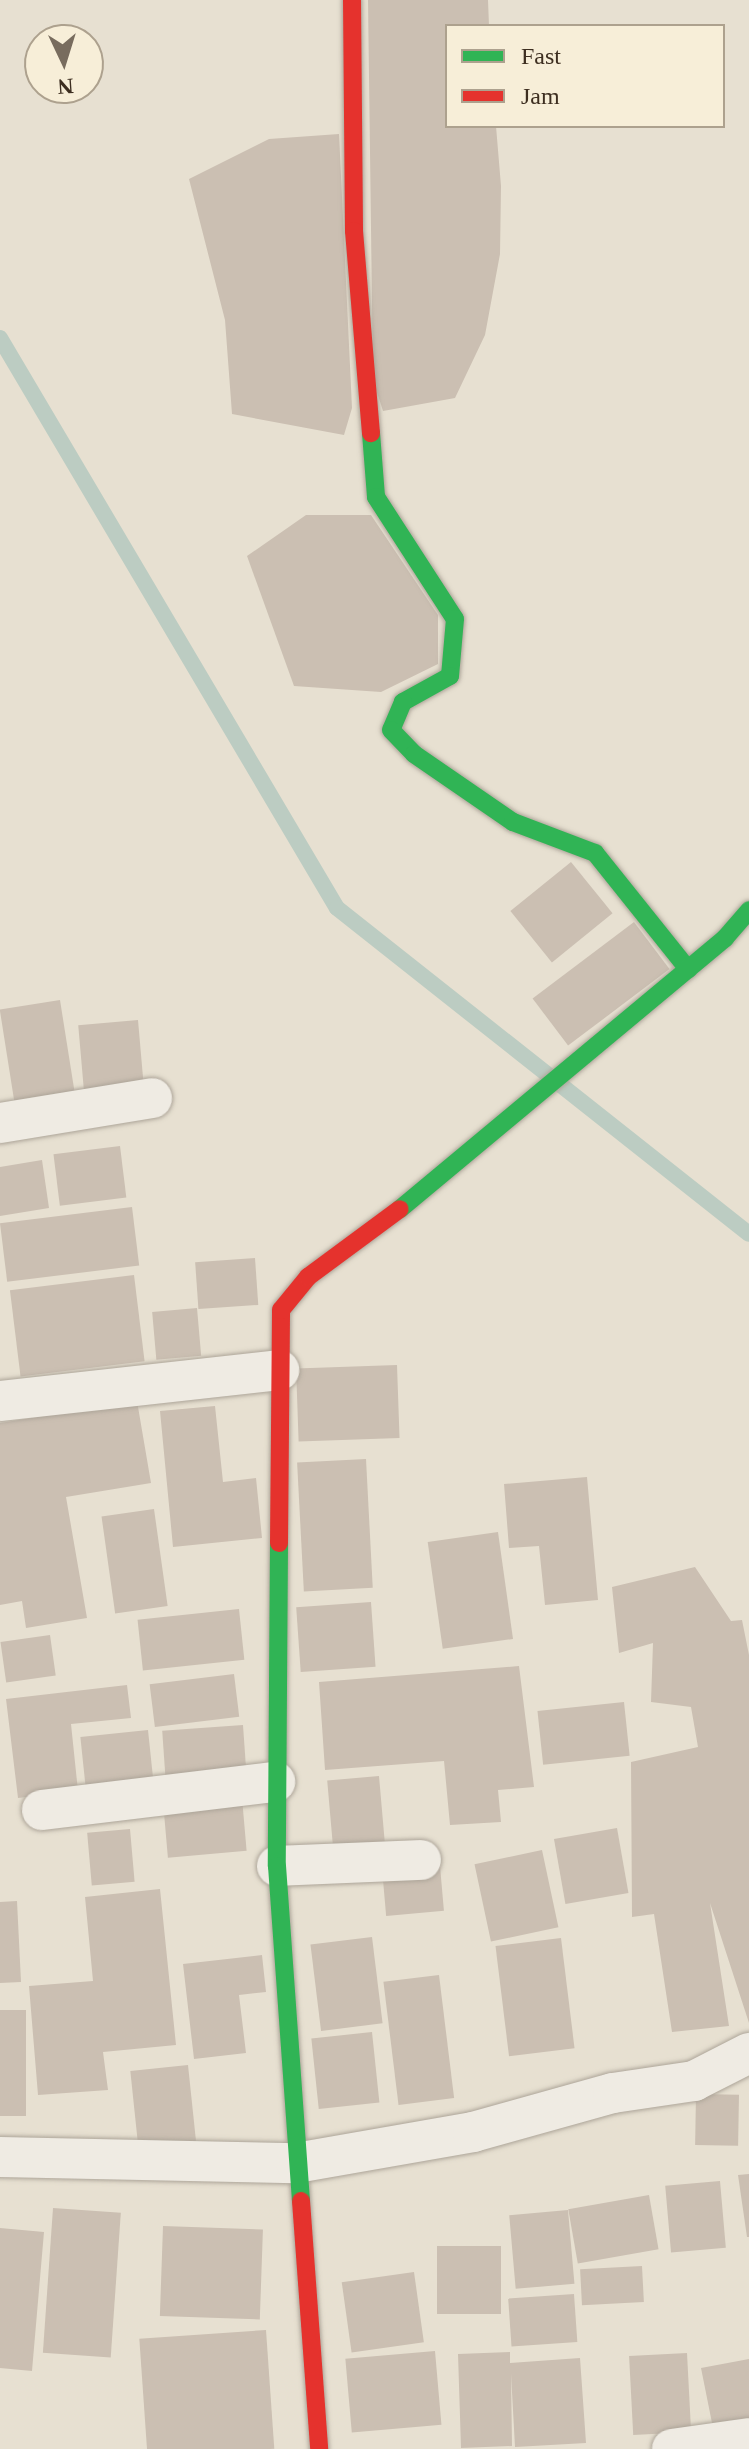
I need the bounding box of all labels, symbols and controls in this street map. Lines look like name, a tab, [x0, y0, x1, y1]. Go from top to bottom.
north arrow	[24, 24, 104, 104]
legend	[445, 24, 725, 128]
text: Fast	[521, 43, 561, 69]
text: N	[57, 73, 74, 99]
text: Jam	[521, 83, 560, 109]

